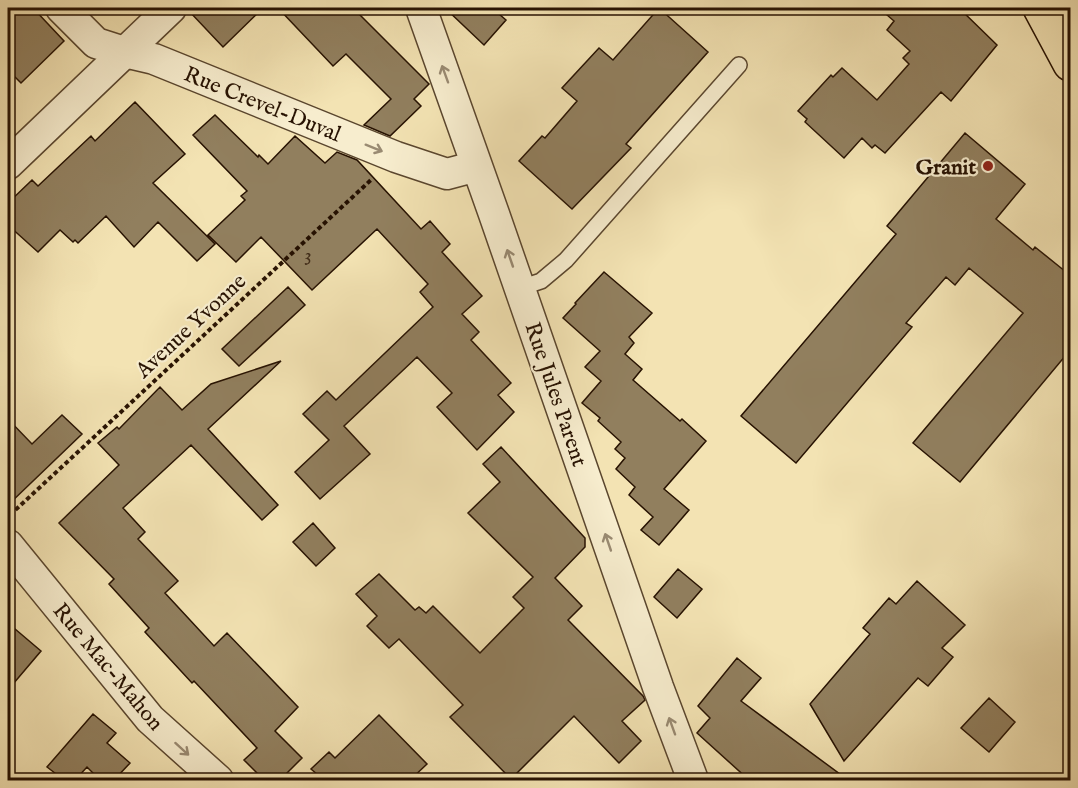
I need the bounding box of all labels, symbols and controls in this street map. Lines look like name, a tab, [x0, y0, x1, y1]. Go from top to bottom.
street label: Rue Crevel-Duval	[180, 61, 345, 149]
one-way arrow	[438, 66, 449, 84]
one-way arrow	[364, 143, 383, 154]
place label: Granit	[916, 154, 976, 182]
marker: Granit	[981, 159, 995, 173]
house number: 3	[304, 243, 312, 268]
one-way arrow	[503, 249, 514, 268]
street label: Avenue Yvonne	[129, 268, 253, 386]
street label: Rue Jules Parent	[517, 319, 593, 471]
one-way arrow	[601, 533, 612, 552]
street label: Rue Mac-Mahon	[46, 598, 169, 737]
one-way arrow	[666, 717, 677, 736]
one-way arrow	[175, 741, 190, 756]

